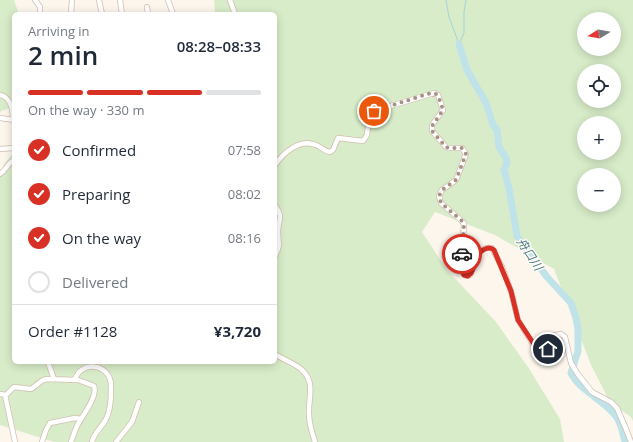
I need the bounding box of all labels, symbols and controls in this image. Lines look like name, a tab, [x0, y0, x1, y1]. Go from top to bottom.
north arrow	[577, 12, 621, 56]
map controls	[577, 12, 621, 212]
text: Arriving in	[28, 22, 90, 40]
text: 08:28–08:33	[177, 36, 261, 56]
text: 2 min	[28, 37, 98, 73]
button: locate	[577, 64, 621, 108]
pin	[357, 94, 391, 128]
icon: bag	[363, 100, 385, 122]
text: On the way · 330 m	[28, 101, 144, 119]
button: +	[577, 116, 621, 160]
icon: check	[28, 139, 50, 161]
text: Confirmed	[62, 140, 136, 160]
text: 07:58	[228, 141, 261, 159]
button: −	[577, 168, 621, 212]
icon: check	[28, 183, 50, 205]
text: Preparing	[62, 184, 130, 204]
text: 08:02	[228, 185, 261, 203]
icon: check	[28, 227, 50, 249]
text: On the way	[62, 228, 141, 248]
text: 08:16	[228, 229, 261, 247]
courier	[442, 234, 482, 274]
water label: 舟口川	[513, 234, 548, 275]
icon: car	[451, 243, 473, 265]
text: Delivered	[62, 272, 129, 292]
text: Order #1128	[28, 321, 117, 341]
text: ¥3,720	[214, 321, 261, 341]
pin	[531, 332, 565, 366]
icon: home	[537, 338, 559, 360]

